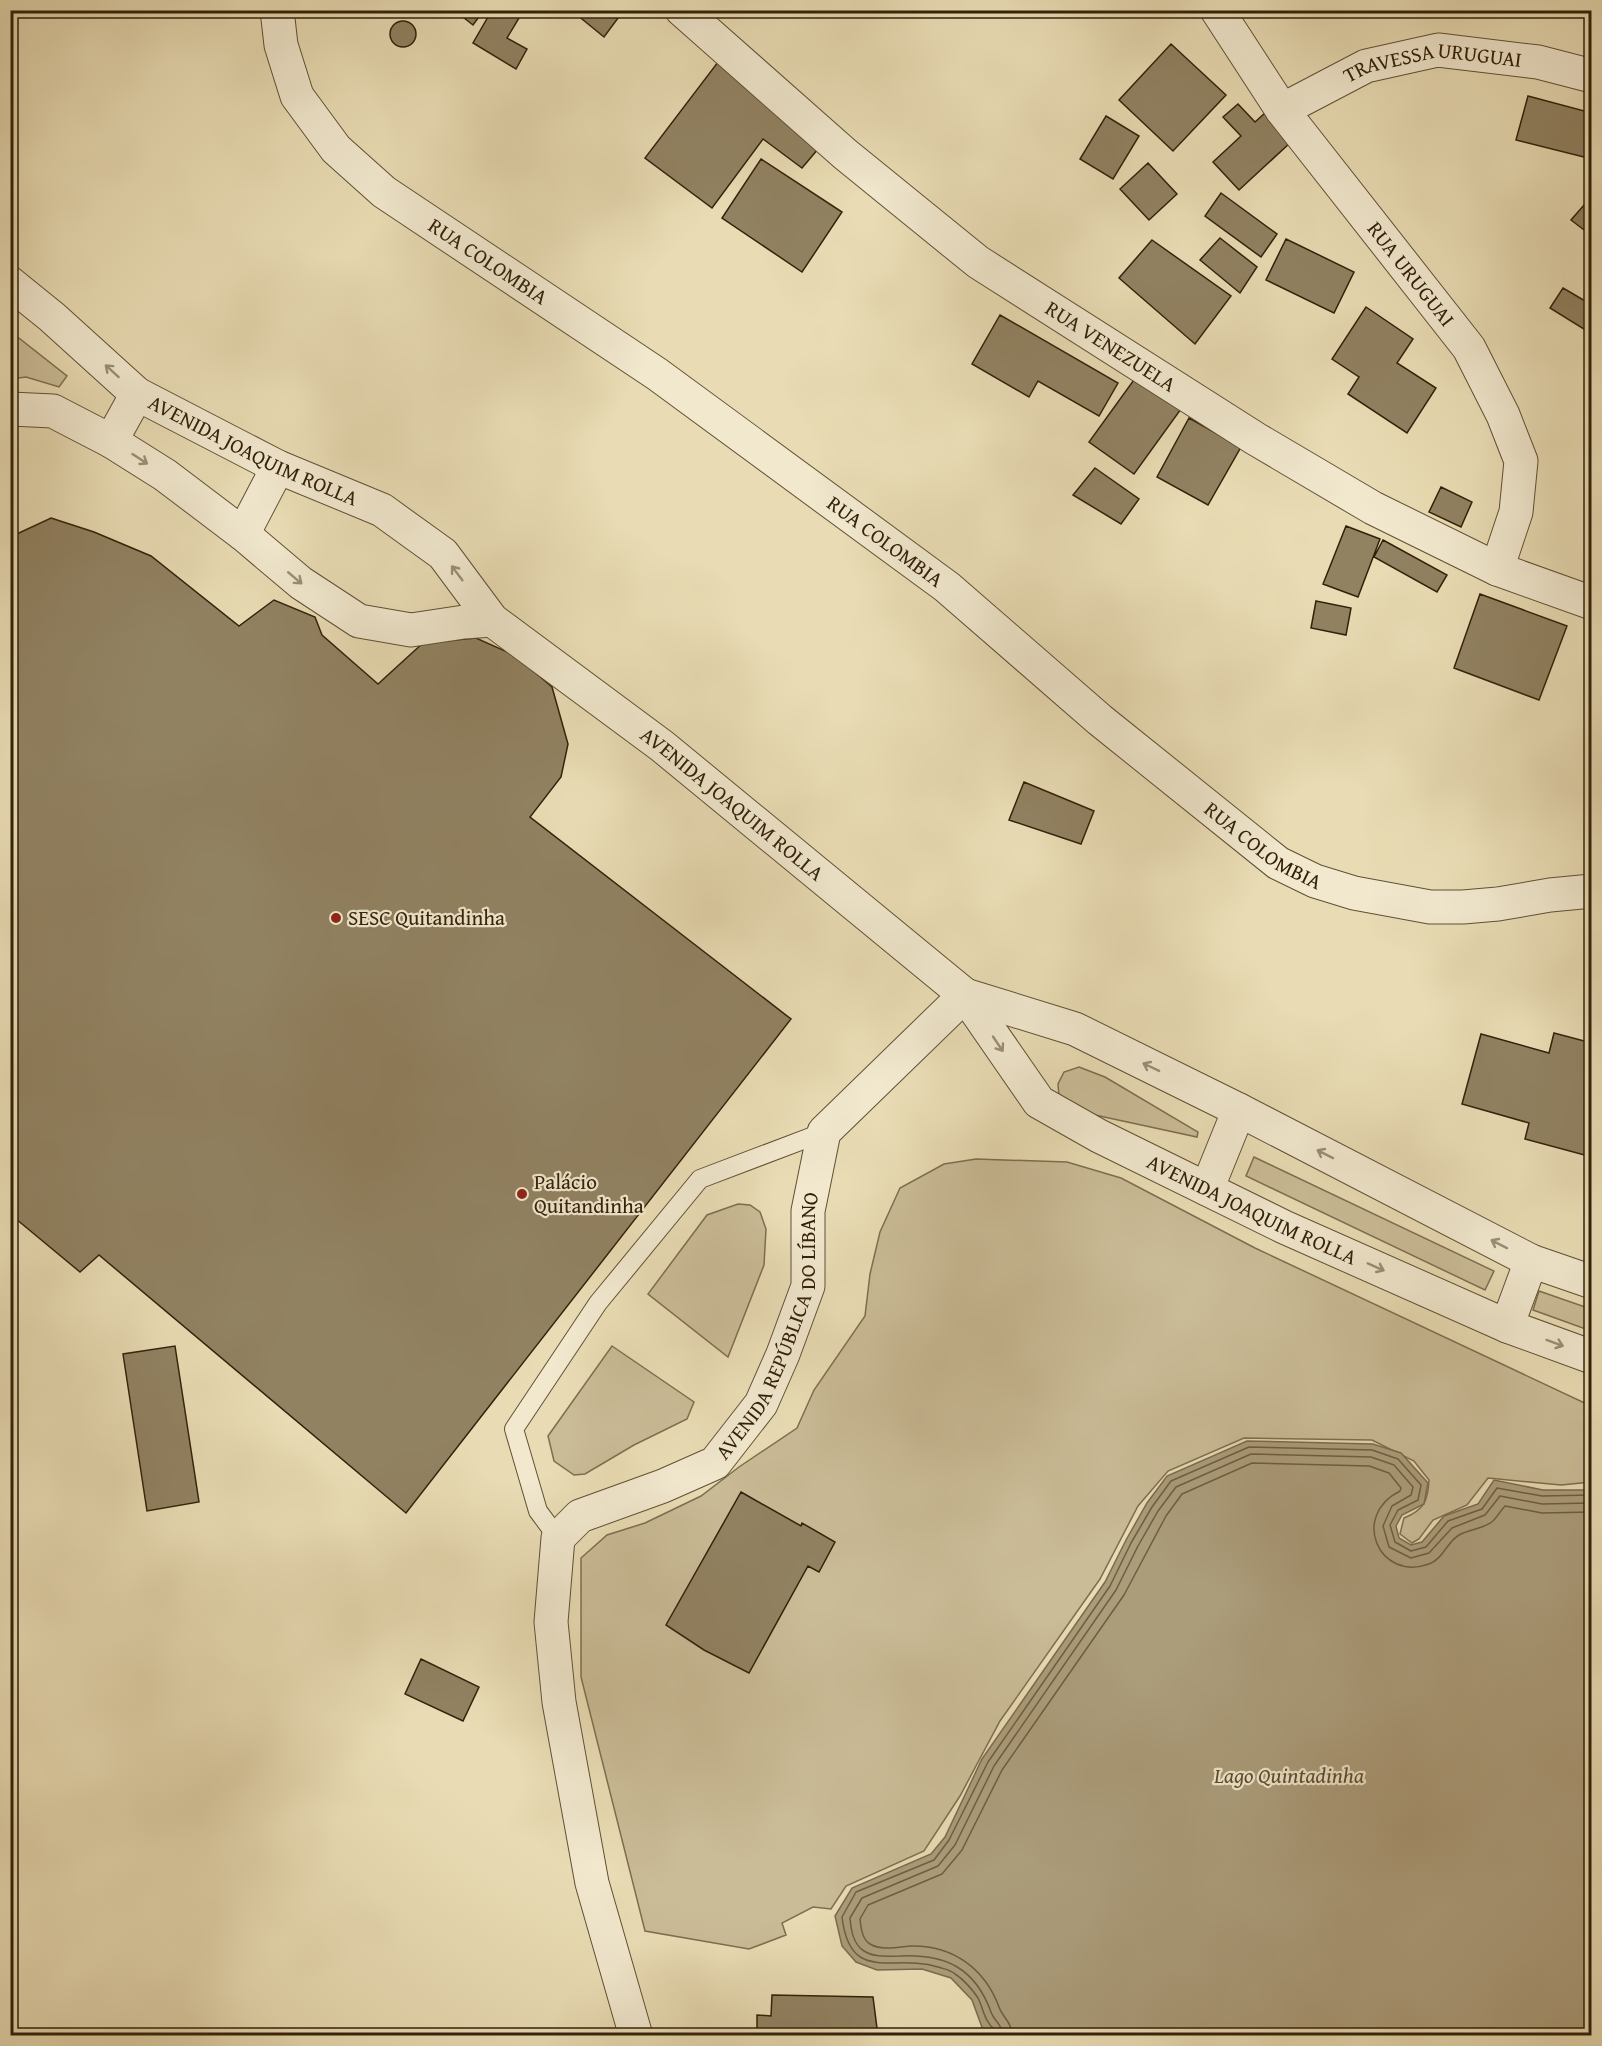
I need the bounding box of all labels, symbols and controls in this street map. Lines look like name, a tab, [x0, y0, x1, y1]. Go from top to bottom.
street label: TRAVESSA URUGUAI	[1338, 34, 1523, 90]
street label: RUA COLOMBIA	[422, 210, 554, 312]
street label: RUA URUGUAI	[1360, 215, 1463, 333]
street label: RUA VENEZUELA	[1039, 293, 1182, 399]
one-way arrow	[104, 364, 119, 378]
street label: AVENIDA JOAQUIM ROLLA	[143, 386, 363, 514]
one-way arrow	[131, 453, 148, 465]
street label: RUA COLOMBIA	[821, 488, 950, 595]
one-way arrow	[451, 566, 464, 582]
one-way arrow	[287, 571, 302, 585]
street label: AVENIDA JOAQUIM ROLLA	[634, 719, 831, 888]
street label: RUA COLOMBIA	[1198, 794, 1327, 897]
place label: SESC Quitandinha	[348, 902, 505, 933]
marker: SESC Quitandinha	[329, 911, 343, 925]
one-way arrow	[992, 1035, 1004, 1051]
one-way arrow	[1143, 1060, 1161, 1072]
street label: AVENIDA JOAQUIM ROLLA	[1142, 1146, 1362, 1273]
one-way arrow	[1317, 1148, 1335, 1160]
place label: Palácio Quitandinha	[534, 1166, 644, 1221]
marker: Palácio Quitandinha	[515, 1187, 529, 1201]
street label: AVENIDA REPÚBLICA DO LÍBANO	[707, 1189, 826, 1466]
one-way arrow	[1490, 1238, 1508, 1249]
one-way arrow	[1367, 1263, 1385, 1274]
one-way arrow	[1546, 1339, 1564, 1350]
water label: Lago Quintadinha	[1213, 1759, 1364, 1791]

